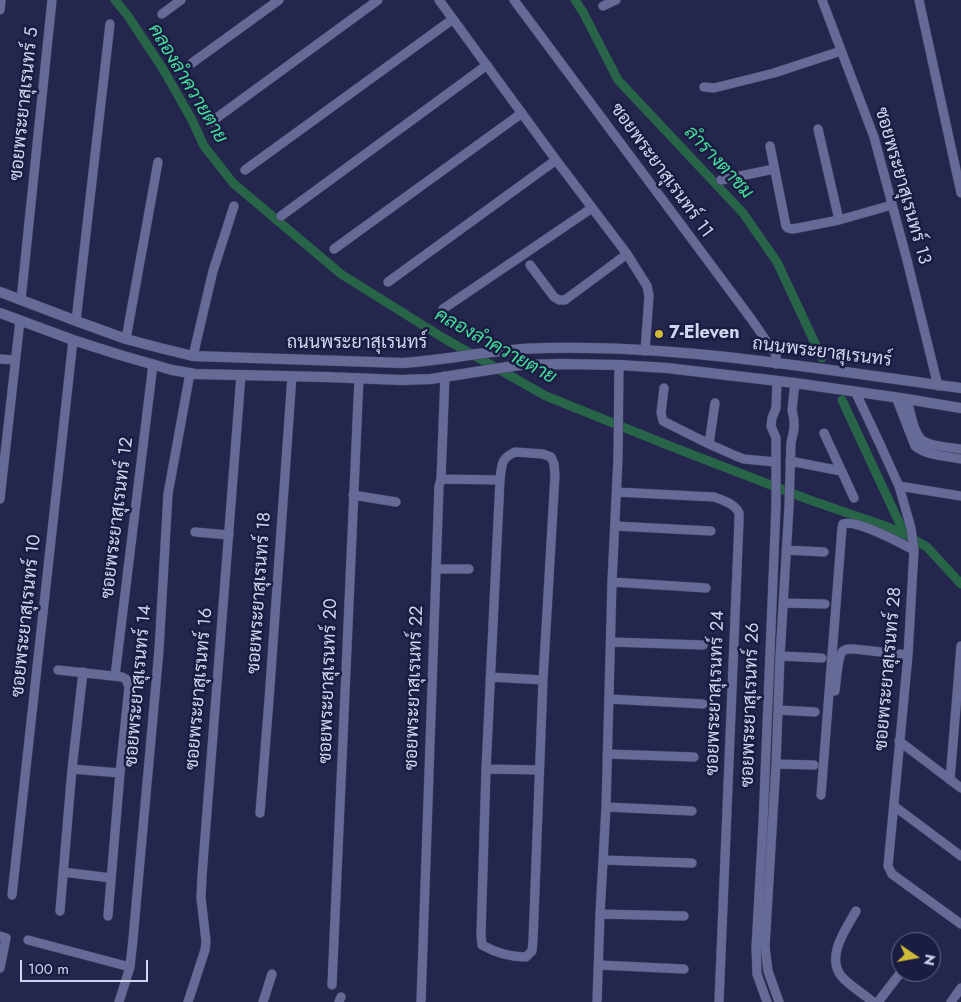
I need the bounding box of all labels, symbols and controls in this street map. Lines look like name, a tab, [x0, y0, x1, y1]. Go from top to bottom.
water label: คลองลำควายตาย	[142, 20, 232, 148]
street label: ซอยพระยาสุเรนทร์ 5	[6, 26, 44, 182]
street label: ซอยพระยาสุเรนทร์ 11	[605, 100, 717, 242]
street label: ซอยพระยาสุเรนทร์ 13	[869, 105, 935, 267]
water label: ลำรางตาชม	[679, 122, 757, 204]
water label: คลองลำควายตาย	[430, 304, 560, 390]
place label: 7-Eleven	[669, 323, 739, 345]
marker: 7-Eleven	[653, 328, 665, 340]
street label: ถนนพระยาสุเรนทร์	[287, 333, 427, 355]
street label: ถนนพระยาสุเรนทร์	[751, 334, 893, 372]
street label: ซอยพระยาสุเรนทร์ 12	[97, 436, 139, 600]
street label: ซอยพระยาสุเรนทร์ 18	[244, 511, 276, 675]
street label: ซอยพระยาสุเรนทร์ 10	[8, 534, 46, 698]
street label: ซอยพระยาสุเรนทร์ 28	[871, 586, 907, 752]
street label: ซอยพระยาสุเรนทร์ 20	[315, 598, 343, 764]
street label: ซอยพระยาสุเรนทร์ 14	[121, 604, 157, 768]
street label: ซอยพระยาสุเรนทร์ 22	[401, 605, 429, 771]
street label: ซอยพระยาสุเรนทร์ 16	[182, 607, 218, 771]
street label: ซอยพระยาสุเรนทร์ 24	[702, 610, 730, 776]
street label: ซอยพระยาสุเรนทร์ 26	[737, 622, 765, 788]
north arrow	[891, 932, 941, 982]
scale bar	[22, 950, 150, 982]
text: N	[919, 952, 941, 967]
text: 100 m	[28, 958, 69, 980]

